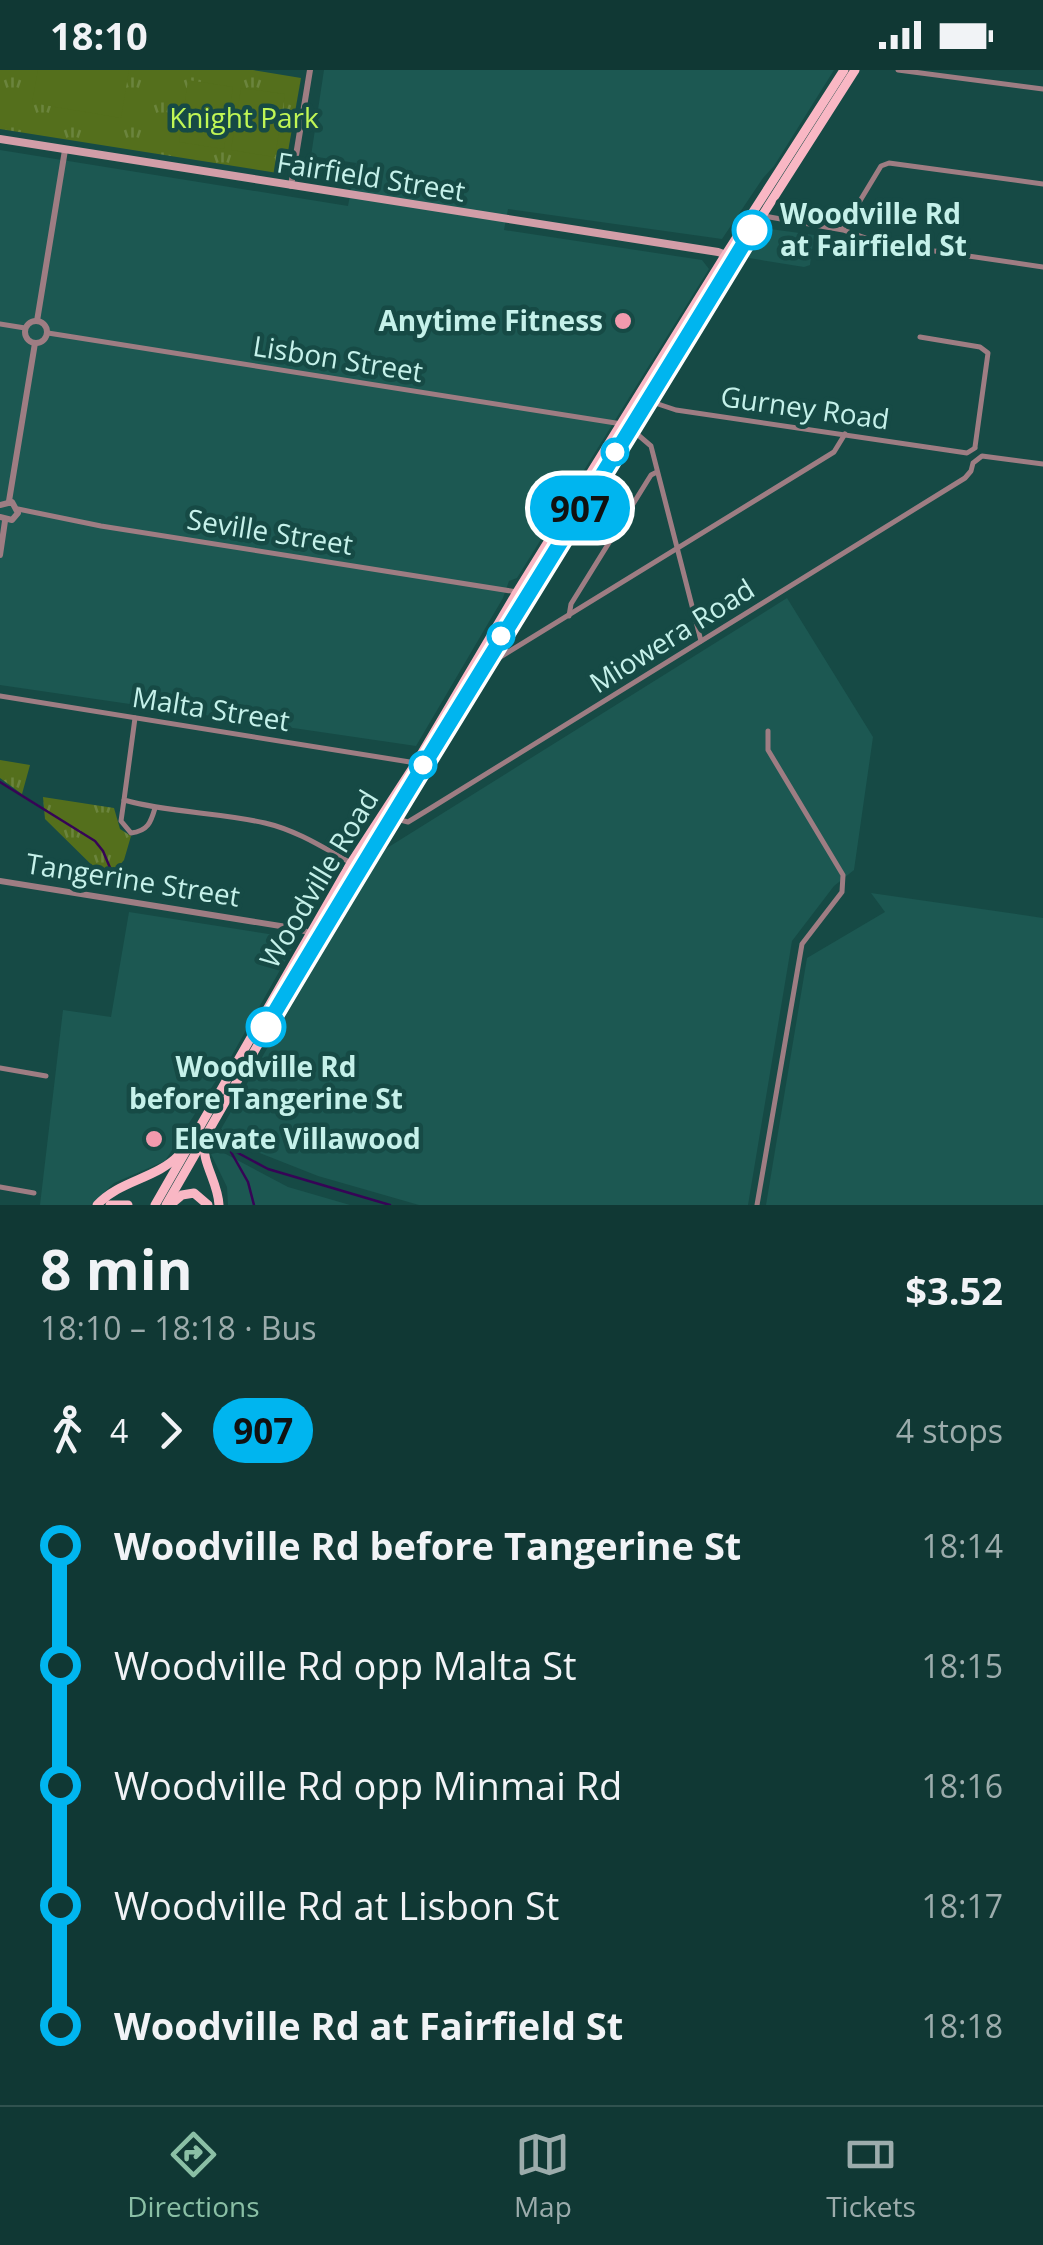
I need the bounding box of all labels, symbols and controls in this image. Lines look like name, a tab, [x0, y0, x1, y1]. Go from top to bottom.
text: 18:10	[50, 9, 148, 61]
park label: Knight Park	[169, 98, 319, 136]
street label: Fairfield Street	[274, 142, 468, 210]
place label: Woodville Rd at Fairfield St	[780, 194, 967, 264]
marker: Woodville Rd at Fairfield St	[733, 211, 771, 249]
place label: Anytime Fitness	[378, 301, 603, 339]
marker: Anytime Fitness	[612, 310, 634, 332]
street label: Lisbon Street	[250, 326, 426, 390]
street label: Gurney Road	[718, 376, 892, 438]
unlabelled marker	[602, 439, 628, 465]
line badge: 907	[522, 476, 638, 540]
text: 907	[550, 485, 610, 532]
street label: Seville Street	[184, 499, 356, 563]
street label: Miowera Road	[582, 569, 761, 701]
unlabelled marker	[488, 623, 514, 649]
street label: Malta Street	[130, 677, 293, 739]
unlabelled marker	[410, 752, 436, 778]
street label: Woodville Road	[250, 782, 386, 975]
street label: Tangerine Street	[24, 843, 243, 915]
marker: Woodville Rd before Tangerine St	[247, 1008, 285, 1046]
place label: Woodville Rd before Tangerine St	[129, 1047, 403, 1117]
place label: Elevate Villawood	[174, 1119, 421, 1157]
marker: Elevate Villawood	[143, 1128, 165, 1150]
text: 8 min	[40, 1231, 193, 1306]
text: $3.52	[905, 1264, 1003, 1316]
text: 18:10 – 18:18 · Bus	[40, 1306, 316, 1349]
icon: walk	[40, 1403, 95, 1458]
icon: forward	[143, 1403, 198, 1458]
text: 907	[233, 1407, 293, 1454]
text: 4	[110, 1409, 128, 1452]
text: 4 stops	[896, 1409, 1003, 1452]
text: Woodville Rd before Tangerine St	[114, 1519, 741, 1571]
text: 18:14	[921, 1524, 1003, 1567]
text: Woodville Rd opp Malta St	[114, 1639, 577, 1691]
text: 18:15	[921, 1644, 1003, 1687]
text: Woodville Rd opp Minmai Rd	[114, 1759, 622, 1811]
text: 18:16	[921, 1764, 1003, 1807]
text: Woodville Rd at Lisbon St	[114, 1879, 559, 1931]
text: 18:17	[921, 1884, 1003, 1927]
text: Woodville Rd at Fairfield St	[114, 1999, 623, 2051]
text: 18:18	[921, 2004, 1003, 2047]
tab: Directions	[127, 2127, 260, 2225]
tab: Map	[514, 2127, 572, 2225]
tab: Tickets	[826, 2127, 916, 2225]

